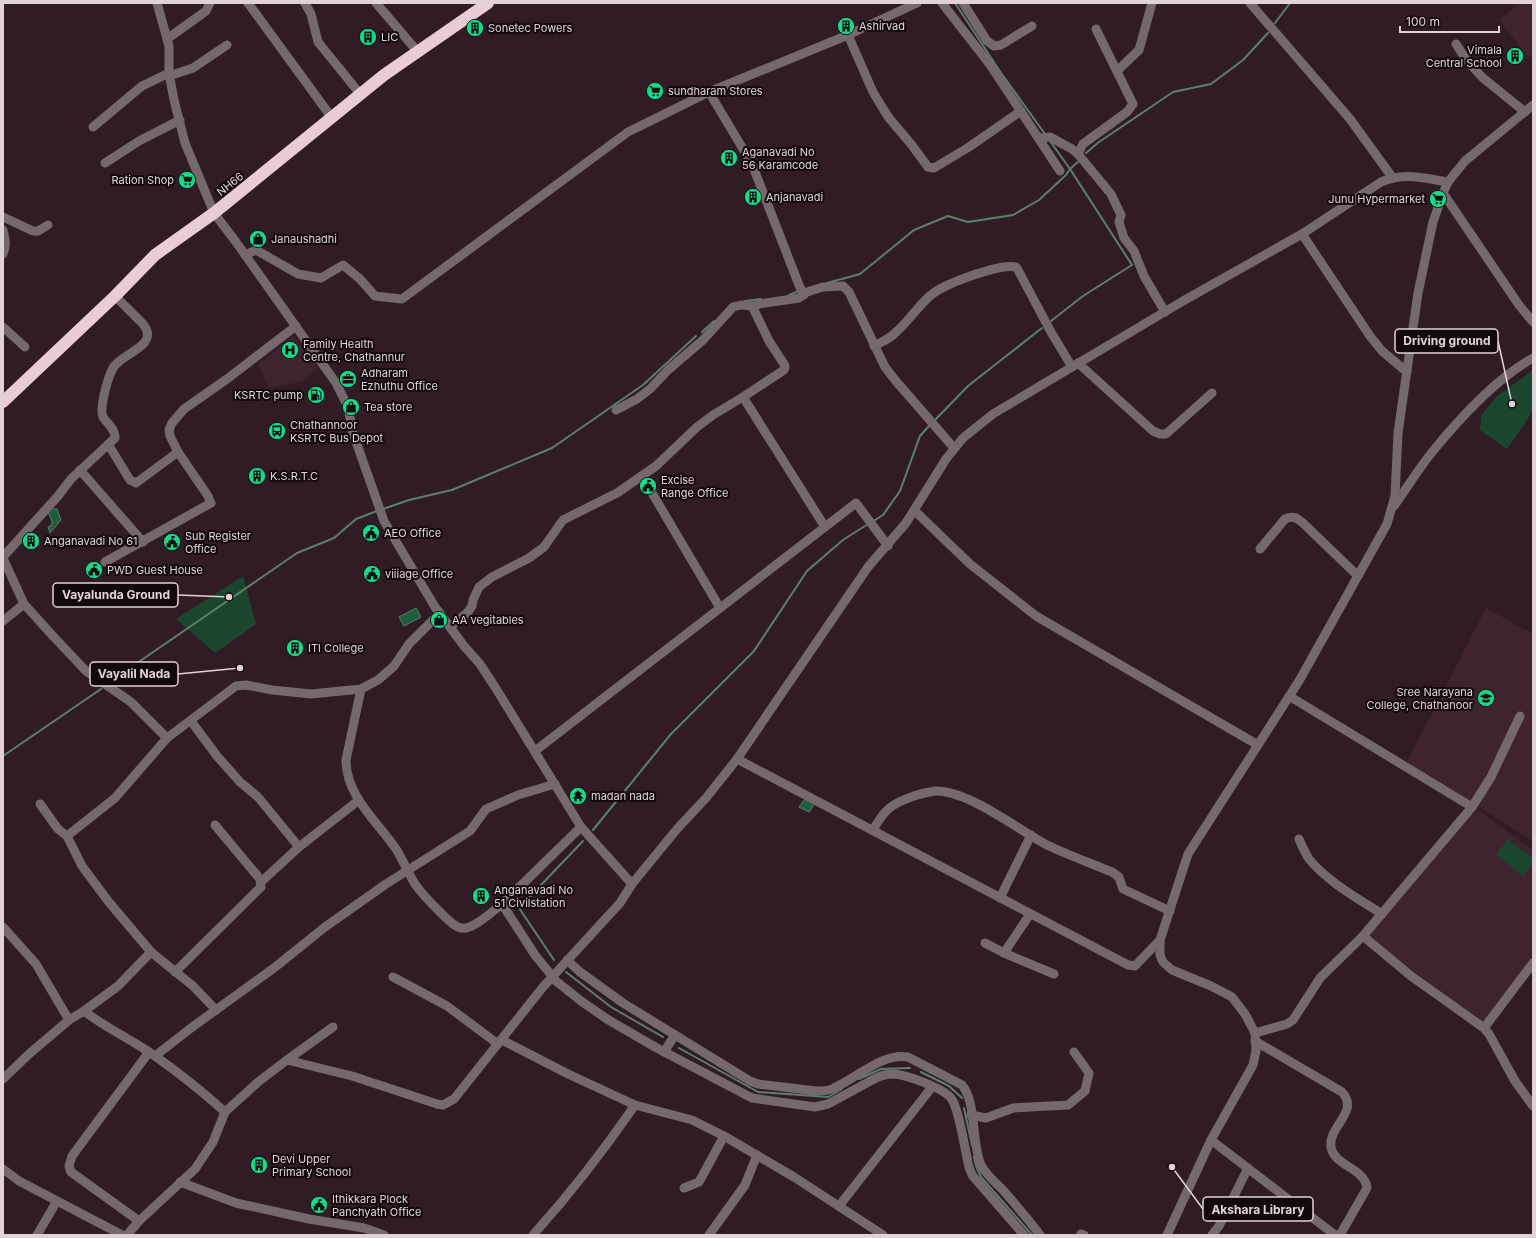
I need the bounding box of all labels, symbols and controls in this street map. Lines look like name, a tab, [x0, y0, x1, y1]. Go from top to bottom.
scale bar	[1400, 8, 1499, 34]
text: 100 m	[1406, 14, 1440, 29]
building icon: Ashirvad	[836, 16, 856, 36]
building icon: Sonetec Powers	[465, 18, 485, 38]
place label: Ashirvad	[859, 19, 905, 33]
place label: Sonetec Powers	[488, 21, 573, 35]
building icon: LIC	[358, 27, 378, 47]
place label: LIC	[381, 30, 398, 44]
place label: Vimala Central School	[1426, 43, 1502, 70]
building icon: Vimala Central School	[1505, 46, 1525, 66]
supermarket icon: sundharam Stores	[645, 81, 665, 101]
place label: sundharam Stores	[668, 84, 763, 98]
place label: Aganavadi No 56 Karamcode	[742, 145, 818, 172]
building icon: Aganavadi No 56 Karamcode	[719, 148, 739, 168]
street label: NH66	[214, 169, 246, 199]
supermarket icon: Ration Shop	[177, 170, 197, 190]
place label: Ration Shop	[111, 173, 174, 187]
building icon: Anjanavadi	[743, 187, 763, 207]
supermarket icon: Junu Hypermarket	[1428, 189, 1448, 209]
place label: Anjanavadi	[766, 190, 823, 204]
place label: Junu Hypermarket	[1328, 192, 1425, 206]
shop icon: Janaushadhi	[248, 229, 268, 249]
place label: Janaushadhi	[271, 232, 337, 246]
callout: Driving ground	[1395, 329, 1498, 353]
text: Driving ground	[1403, 333, 1491, 348]
place label: Family Health Centre, Chathannur	[303, 337, 405, 364]
hospital icon: Family Health Centre, Chathannur	[280, 340, 300, 360]
place label: Adharam Ezhuthu Office	[361, 366, 438, 393]
office icon: Adharam Ezhuthu Office	[338, 369, 358, 389]
fuel station icon: KSRTC pump	[306, 385, 326, 405]
place label: KSRTC pump	[234, 388, 303, 402]
shop icon: Tea store	[341, 397, 361, 417]
place label: Tea store	[364, 400, 412, 414]
place label: Chathannoor KSRTC Bus Depot	[290, 418, 384, 445]
bus stop icon: Chathannoor KSRTC Bus Depot	[267, 421, 287, 441]
building icon: K.S.R.T.C	[247, 466, 267, 486]
place label: K.S.R.T.C	[270, 469, 318, 483]
place label: Excise Range Office	[661, 473, 728, 500]
public building icon: Excise Range Office	[638, 476, 658, 496]
public building icon: AEO Office	[361, 523, 381, 543]
place label: AEO Office	[384, 526, 441, 540]
place label: Sub Register Office	[185, 529, 251, 556]
building icon: Anganavadi No 61	[21, 531, 41, 551]
public building icon: Sub Register Office	[162, 532, 182, 552]
place label: Anganavadi No 61	[44, 534, 138, 548]
public building icon: PWD Guest House	[84, 560, 104, 580]
place label: PWD Guest House	[107, 563, 203, 577]
public building icon: viiiage Office	[362, 564, 382, 584]
place label: viiiage Office	[385, 567, 453, 581]
callout: Vayalunda Ground	[53, 583, 178, 607]
text: Vayalunda Ground	[62, 587, 170, 602]
shop icon: AA vegitables	[429, 610, 449, 630]
place label: AA vegitables	[452, 613, 524, 627]
building icon: ITI College	[285, 638, 305, 658]
place label: ITI College	[308, 641, 364, 655]
callout: Vayalil Nada	[90, 662, 178, 686]
text: Vayalil Nada	[98, 666, 170, 681]
place label: Sree Narayana College, Chathanoor	[1366, 685, 1473, 712]
school or university icon: Sree Narayana College, Chathanoor	[1476, 688, 1496, 708]
temple icon: madan nada	[568, 786, 588, 806]
place label: madan nada	[591, 789, 655, 803]
place label: Anganavadi No 51 Civilstation	[494, 883, 574, 910]
building icon: Anganavadi No 51 Civilstation	[471, 886, 491, 906]
place label: Devi Upper Primary School	[272, 1152, 351, 1179]
building icon: Devi Upper Primary School	[249, 1155, 269, 1175]
place label: Ithikkara Plock Panchyath Office	[332, 1192, 421, 1219]
public building icon: Ithikkara Plock Panchyath Office	[309, 1195, 329, 1215]
callout: Akshara Library	[1203, 1197, 1313, 1221]
text: Akshara Library	[1211, 1202, 1305, 1217]

